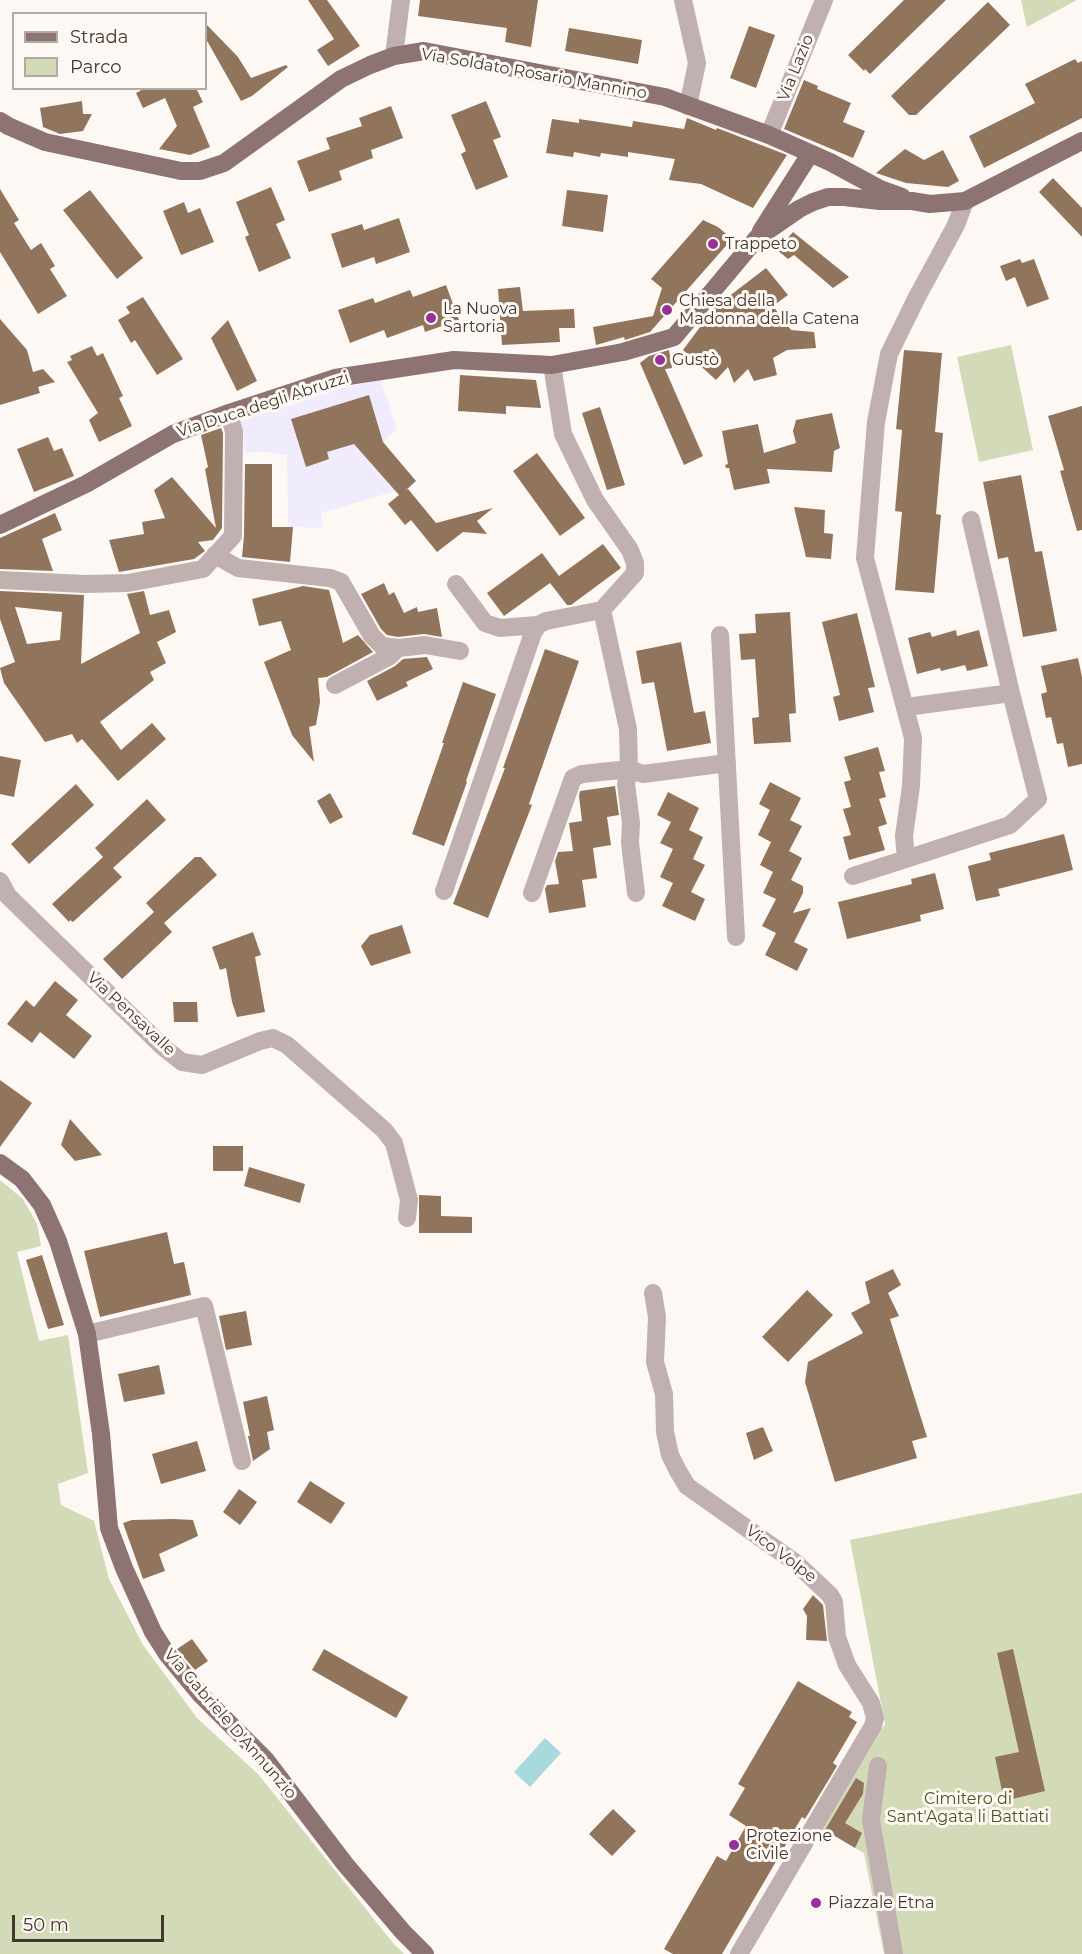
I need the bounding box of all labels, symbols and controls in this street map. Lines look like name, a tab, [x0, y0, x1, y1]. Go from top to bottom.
legend	[12, 12, 207, 90]
text: Strada	[70, 26, 128, 48]
street label: Via Lazio	[774, 32, 818, 104]
street label: Via Soldato Rosario Mannino	[420, 45, 648, 103]
text: Parco	[70, 56, 122, 78]
place label: Trappeto	[725, 234, 797, 254]
marker: Trappeto	[706, 237, 720, 251]
place label: Chiesa della Madonna della Catena	[679, 291, 859, 329]
place label: La Nuova Sartoria	[443, 299, 517, 337]
marker: Chiesa della Madonna della Catena	[660, 303, 674, 317]
marker: La Nuova Sartoria	[424, 311, 438, 325]
place label: Gustò	[672, 350, 719, 370]
marker: Gustò	[653, 353, 667, 367]
street label: Via Duca degli Abruzzi	[175, 368, 351, 442]
street label: Via Pensavalle	[83, 968, 179, 1060]
street label: Vico Volpe	[742, 1521, 820, 1587]
street label: Via Gabriele D'Annunzio	[160, 1645, 300, 1803]
park label: Cimitero di Sant'Agata li Battiati	[887, 1789, 1049, 1827]
place label: Protezione Civile	[746, 1826, 832, 1864]
marker: Protezione Civile	[727, 1838, 741, 1852]
place label: Piazzale Etna	[828, 1893, 934, 1913]
marker: Piazzale Etna	[809, 1896, 823, 1910]
scale bar	[15, 1903, 166, 1941]
text: 50 m	[23, 1914, 69, 1936]

